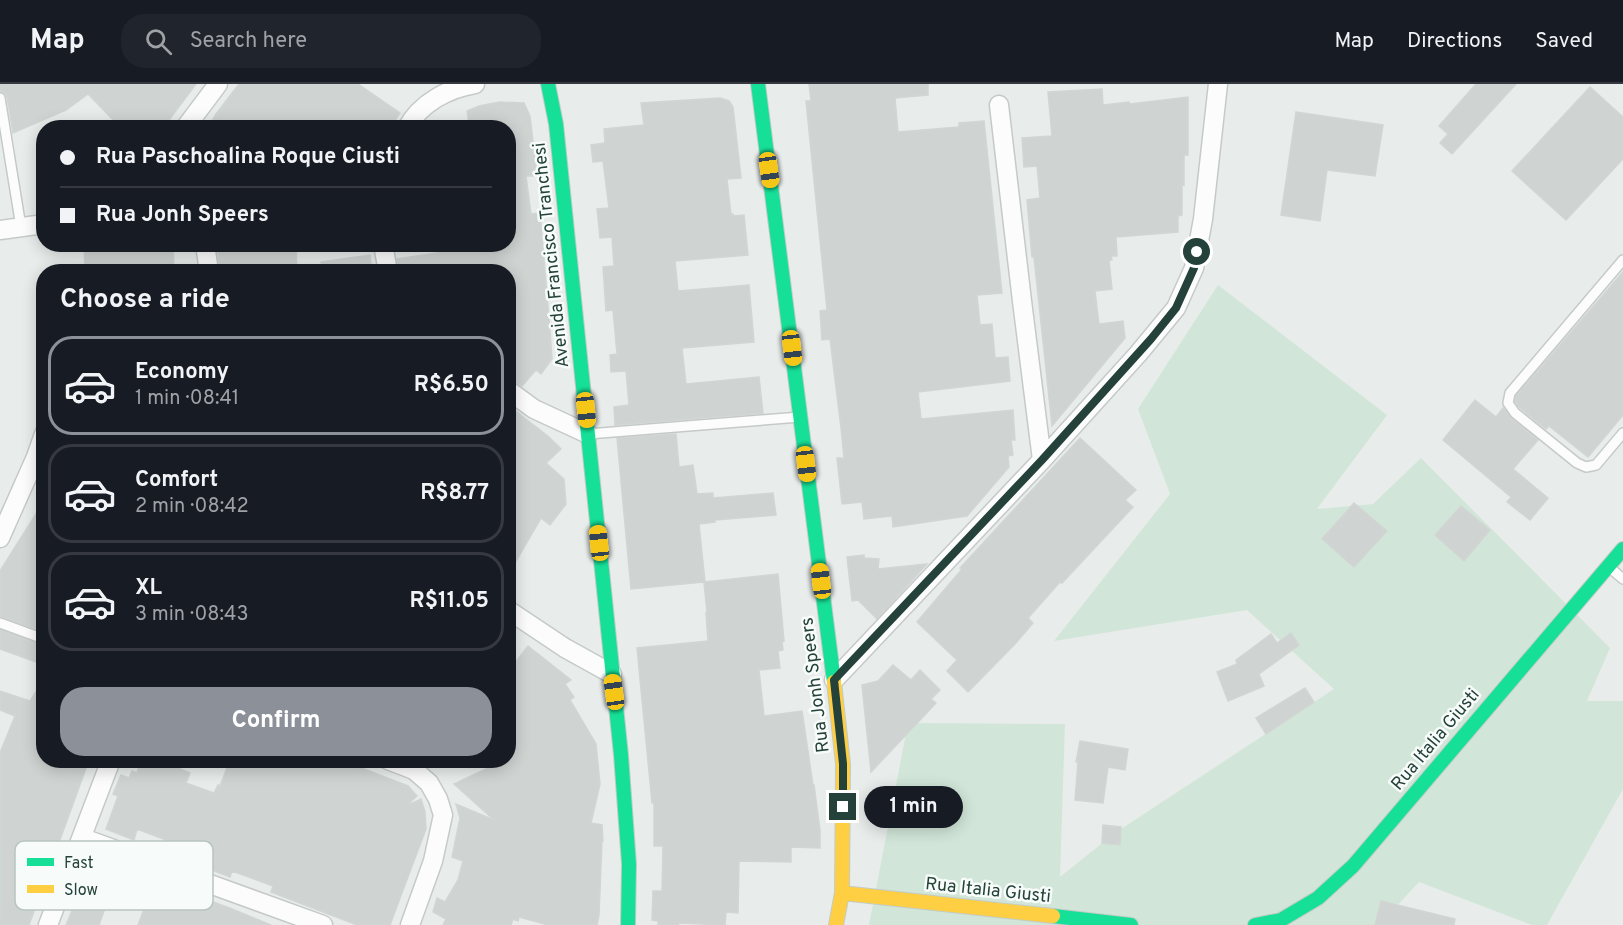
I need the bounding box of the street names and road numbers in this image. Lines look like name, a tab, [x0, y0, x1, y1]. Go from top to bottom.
street label: Avenida Francisco Tranchesi	[529, 141, 575, 369]
street label: Rua Jonh Speers	[796, 616, 836, 754]
street label: Rua Italia Giusti	[1387, 684, 1485, 796]
street label: Rua Italia Giusti	[924, 873, 1052, 909]

